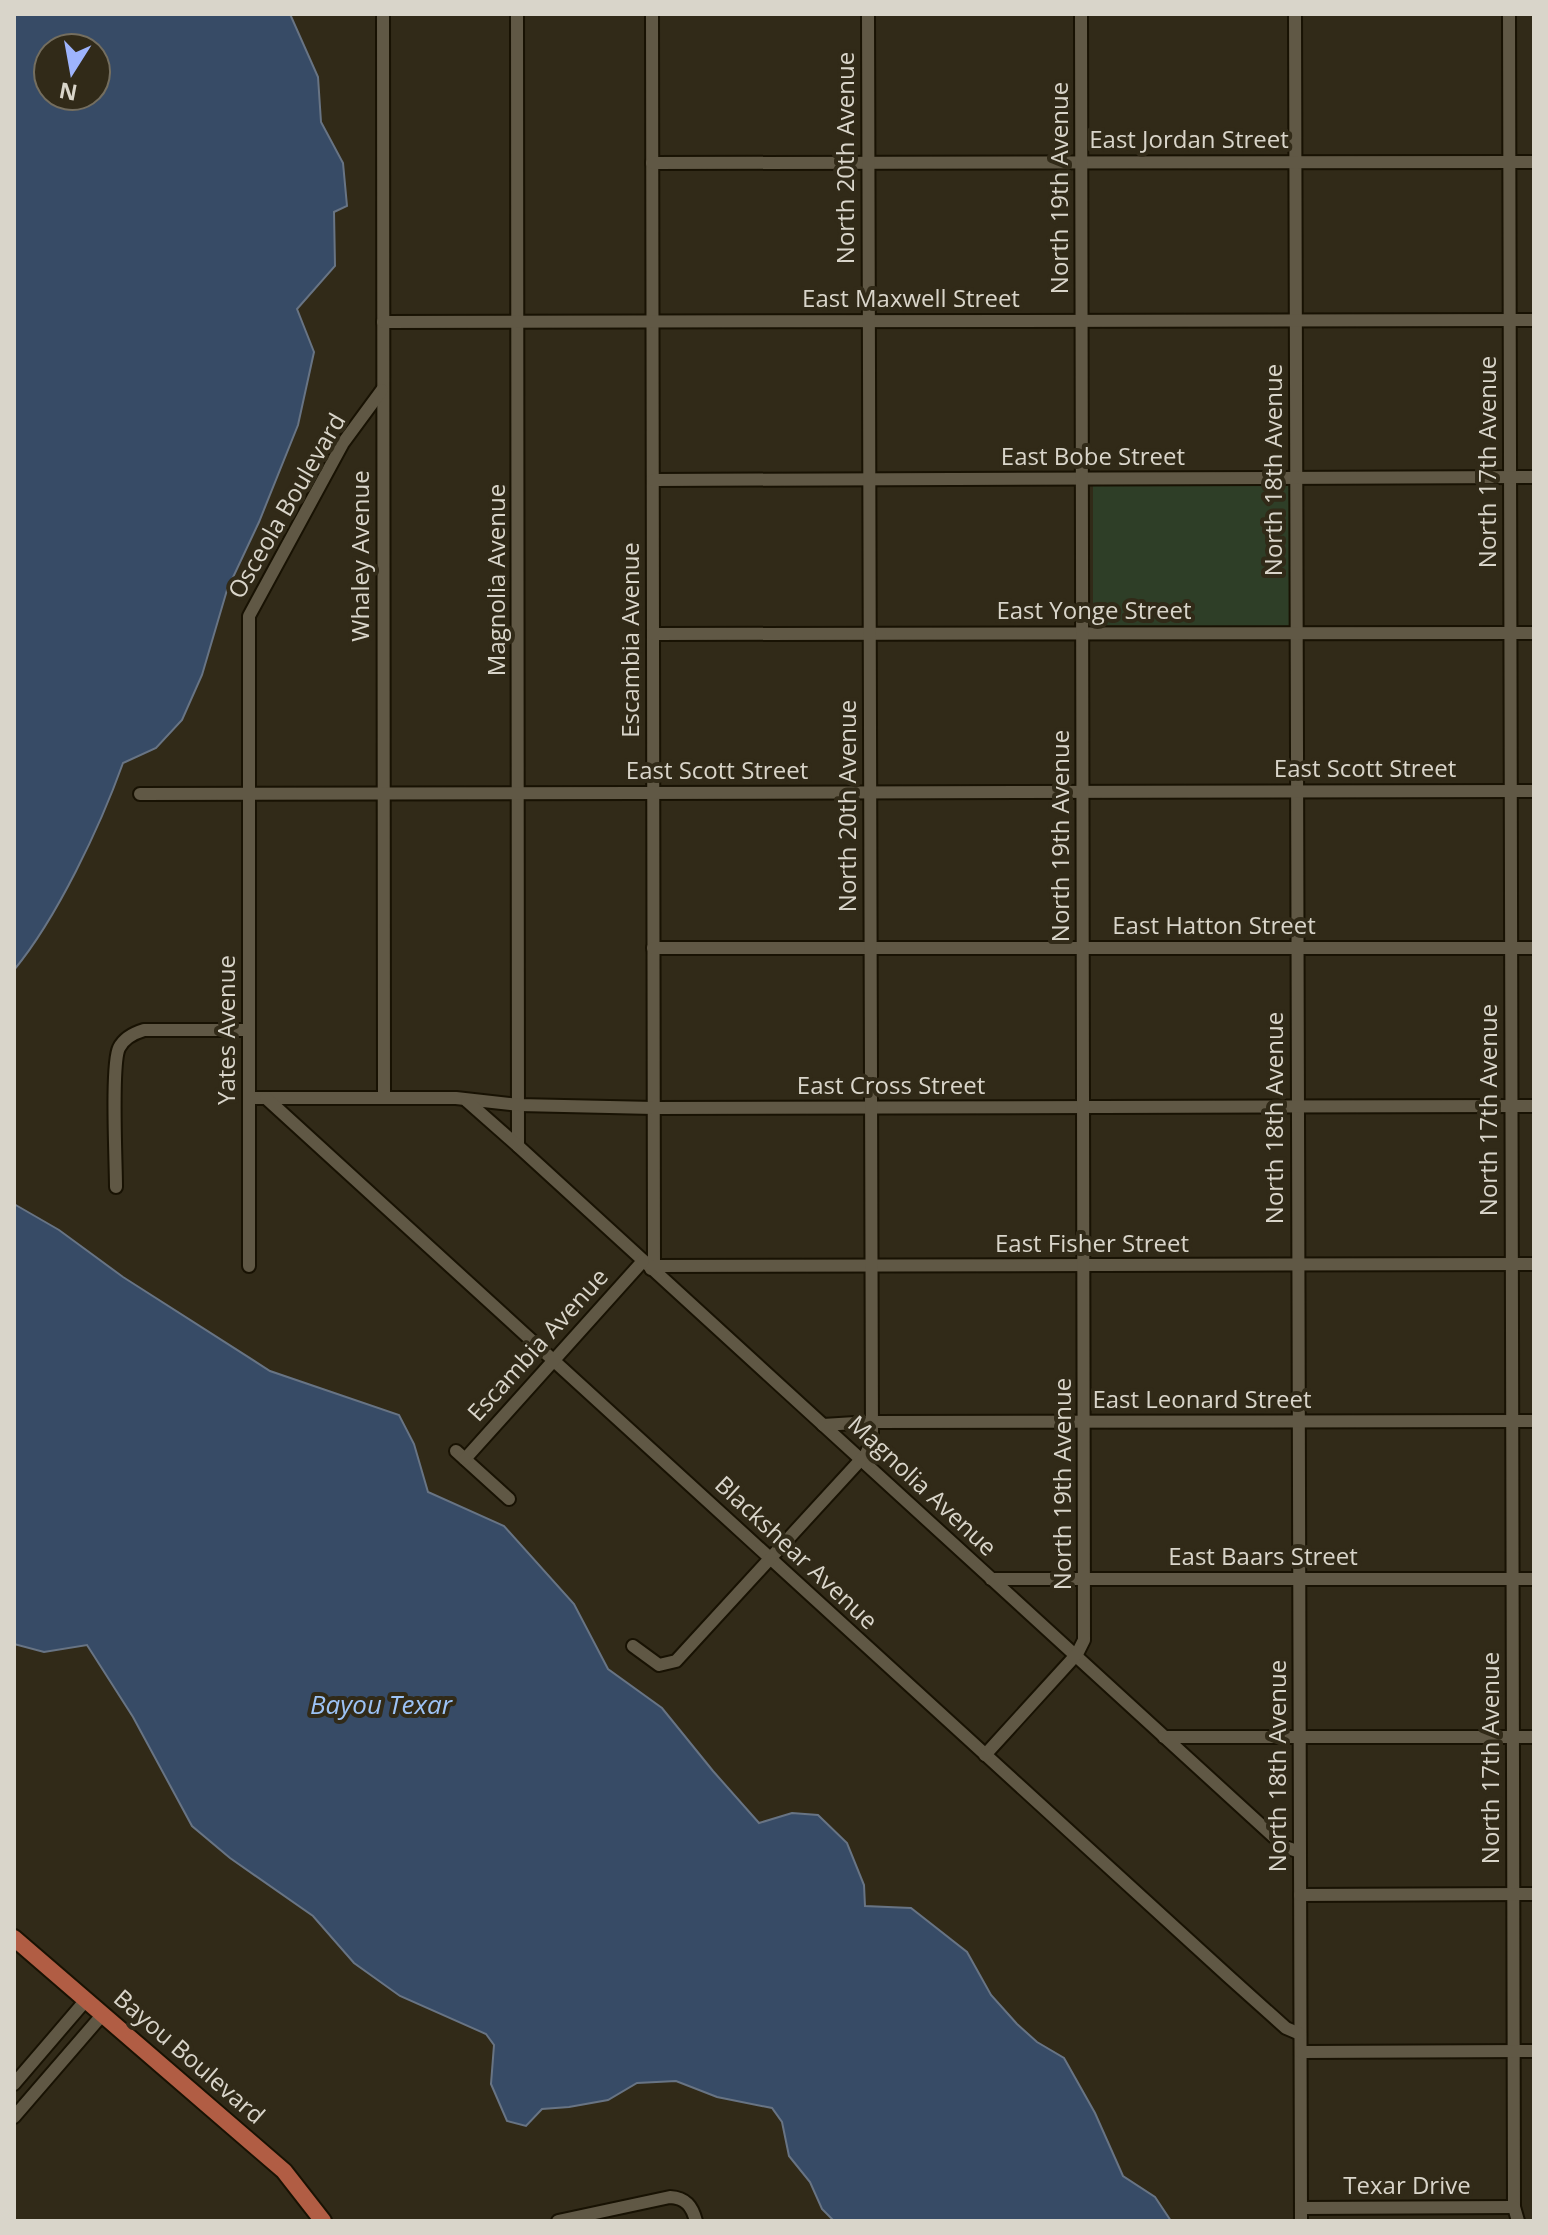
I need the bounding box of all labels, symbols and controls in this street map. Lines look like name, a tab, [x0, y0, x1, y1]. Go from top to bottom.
north arrow	[32, 32, 112, 112]
street label: North 20th Avenue	[828, 52, 861, 264]
text: N	[56, 76, 80, 109]
street label: North 19th Avenue	[1042, 82, 1075, 294]
street label: East Jordan Street	[1089, 122, 1289, 155]
street label: East Maxwell Street	[802, 281, 1020, 314]
street label: North 17th Avenue	[1470, 356, 1503, 568]
street label: North 18th Avenue	[1256, 364, 1289, 576]
street label: Osceola Boulevard	[219, 406, 352, 604]
street label: East Bobe Street	[1001, 439, 1185, 472]
street label: Whaley Avenue	[343, 470, 376, 642]
street label: Magnolia Avenue	[479, 484, 512, 676]
street label: Escambia Avenue	[613, 542, 646, 738]
street label: East Yonge Street	[996, 593, 1192, 626]
street label: North 20th Avenue	[830, 700, 863, 912]
street label: North 19th Avenue	[1043, 730, 1076, 942]
street label: East Scott Street	[1274, 751, 1456, 784]
street label: East Scott Street	[626, 753, 808, 786]
street label: East Hatton Street	[1112, 908, 1316, 941]
street label: Yates Avenue	[209, 955, 242, 1105]
street label: North 17th Avenue	[1471, 1004, 1504, 1216]
street label: North 18th Avenue	[1257, 1012, 1290, 1224]
street label: East Cross Street	[797, 1068, 985, 1101]
street label: East Fisher Street	[995, 1226, 1189, 1259]
street label: Escambia Avenue	[459, 1260, 615, 1428]
street label: North 19th Avenue	[1045, 1378, 1078, 1590]
street label: East Leonard Street	[1092, 1382, 1312, 1415]
street label: Magnolia Avenue	[841, 1407, 1005, 1563]
street label: Blackshear Avenue	[708, 1468, 886, 1636]
street label: East Baars Street	[1168, 1539, 1358, 1572]
street label: North 17th Avenue	[1473, 1652, 1506, 1864]
street label: North 18th Avenue	[1260, 1660, 1293, 1872]
water label: Bayou Texar	[310, 1686, 454, 1722]
street label: Bayou Boulevard	[107, 1981, 273, 2131]
street label: Texar Drive	[1343, 2168, 1471, 2201]

